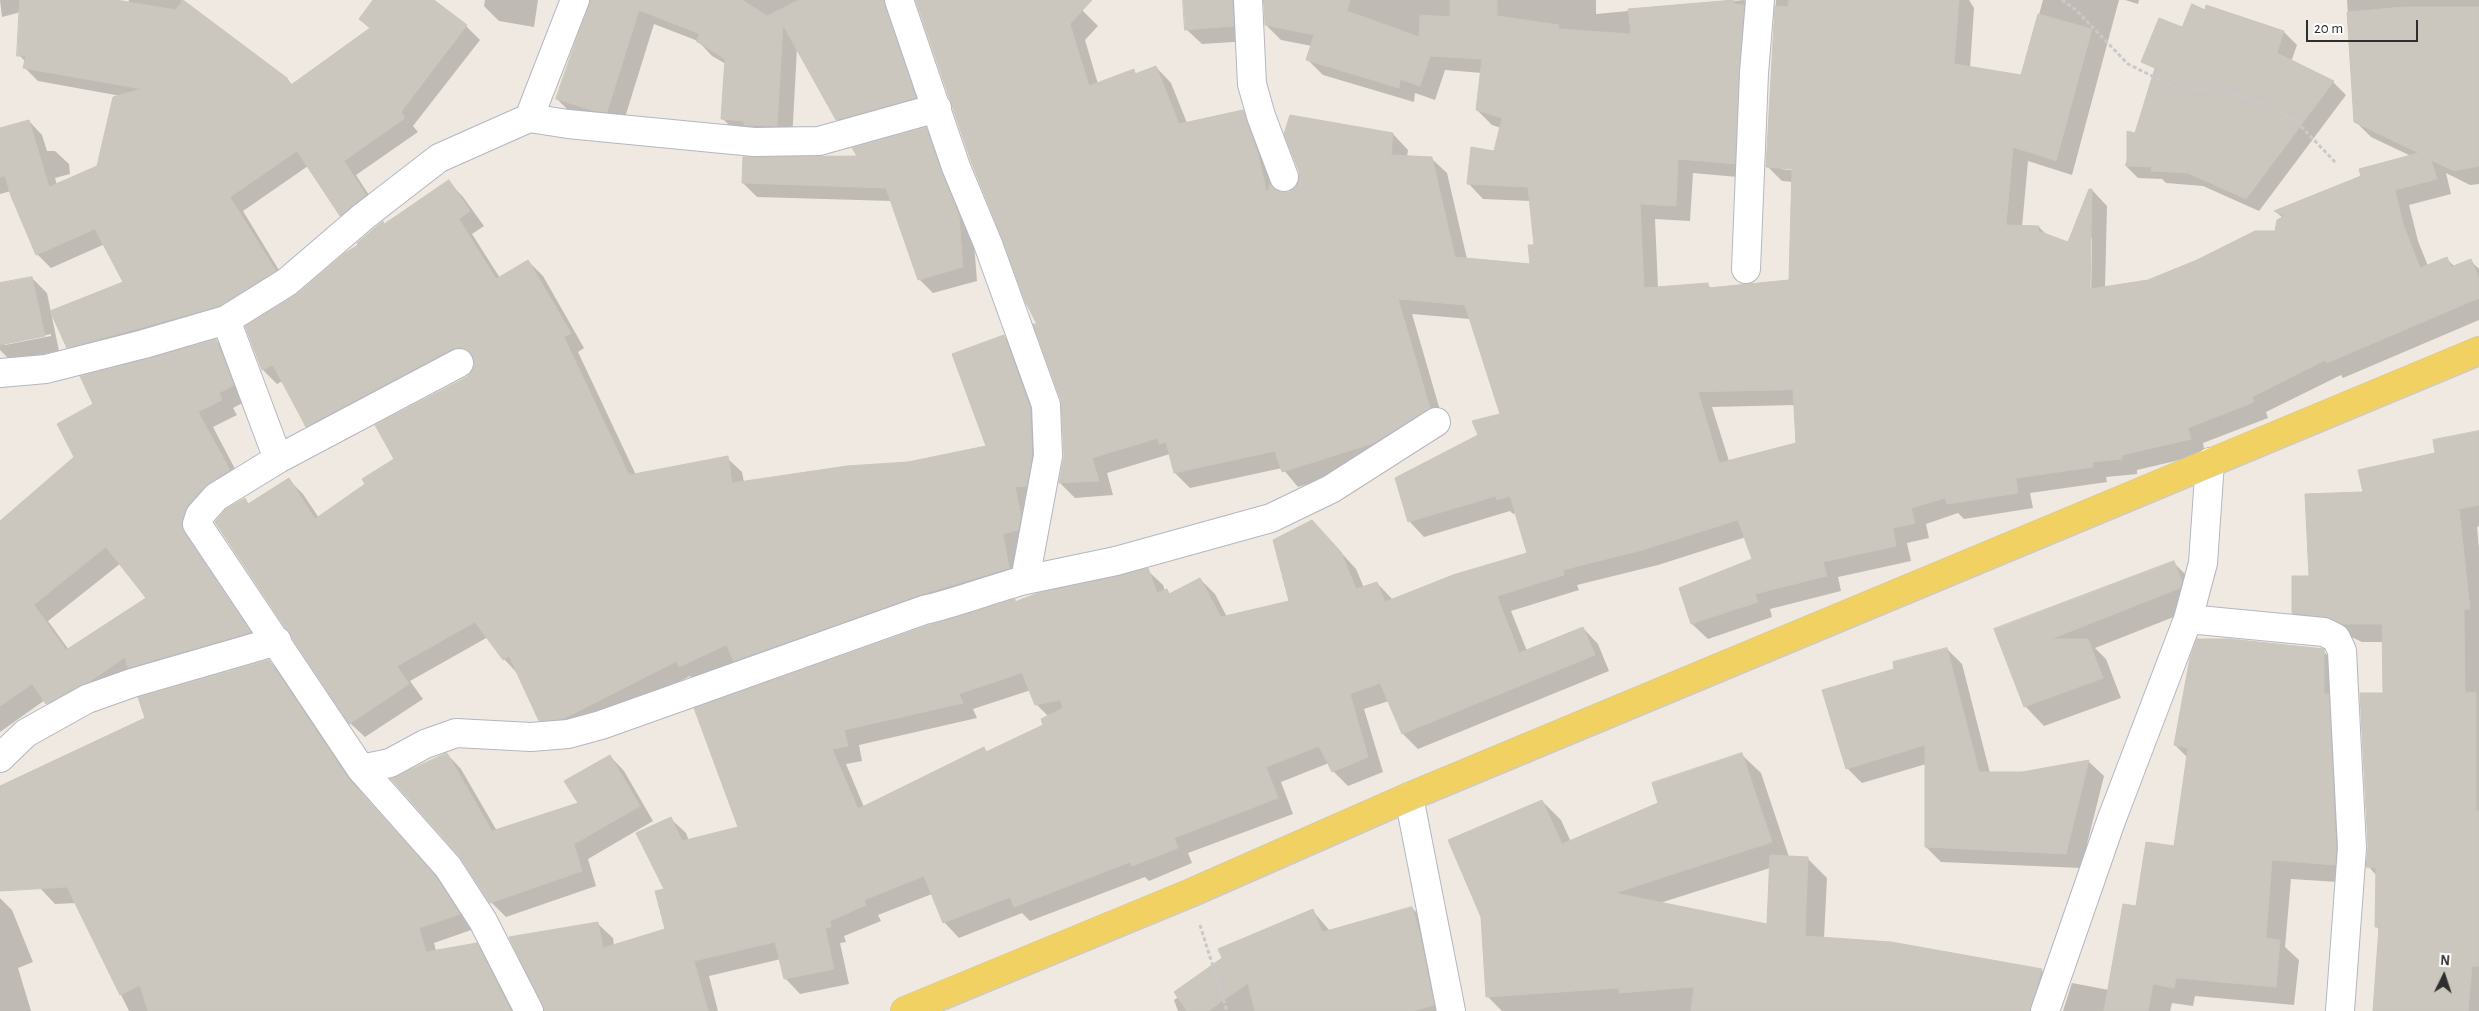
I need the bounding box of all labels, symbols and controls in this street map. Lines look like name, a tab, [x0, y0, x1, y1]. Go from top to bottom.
scale bar	[2309, 10, 2422, 42]
text: 20 m	[2314, 21, 2343, 36]
north arrow	[2419, 951, 2469, 1001]
text: N	[2440, 954, 2450, 968]

